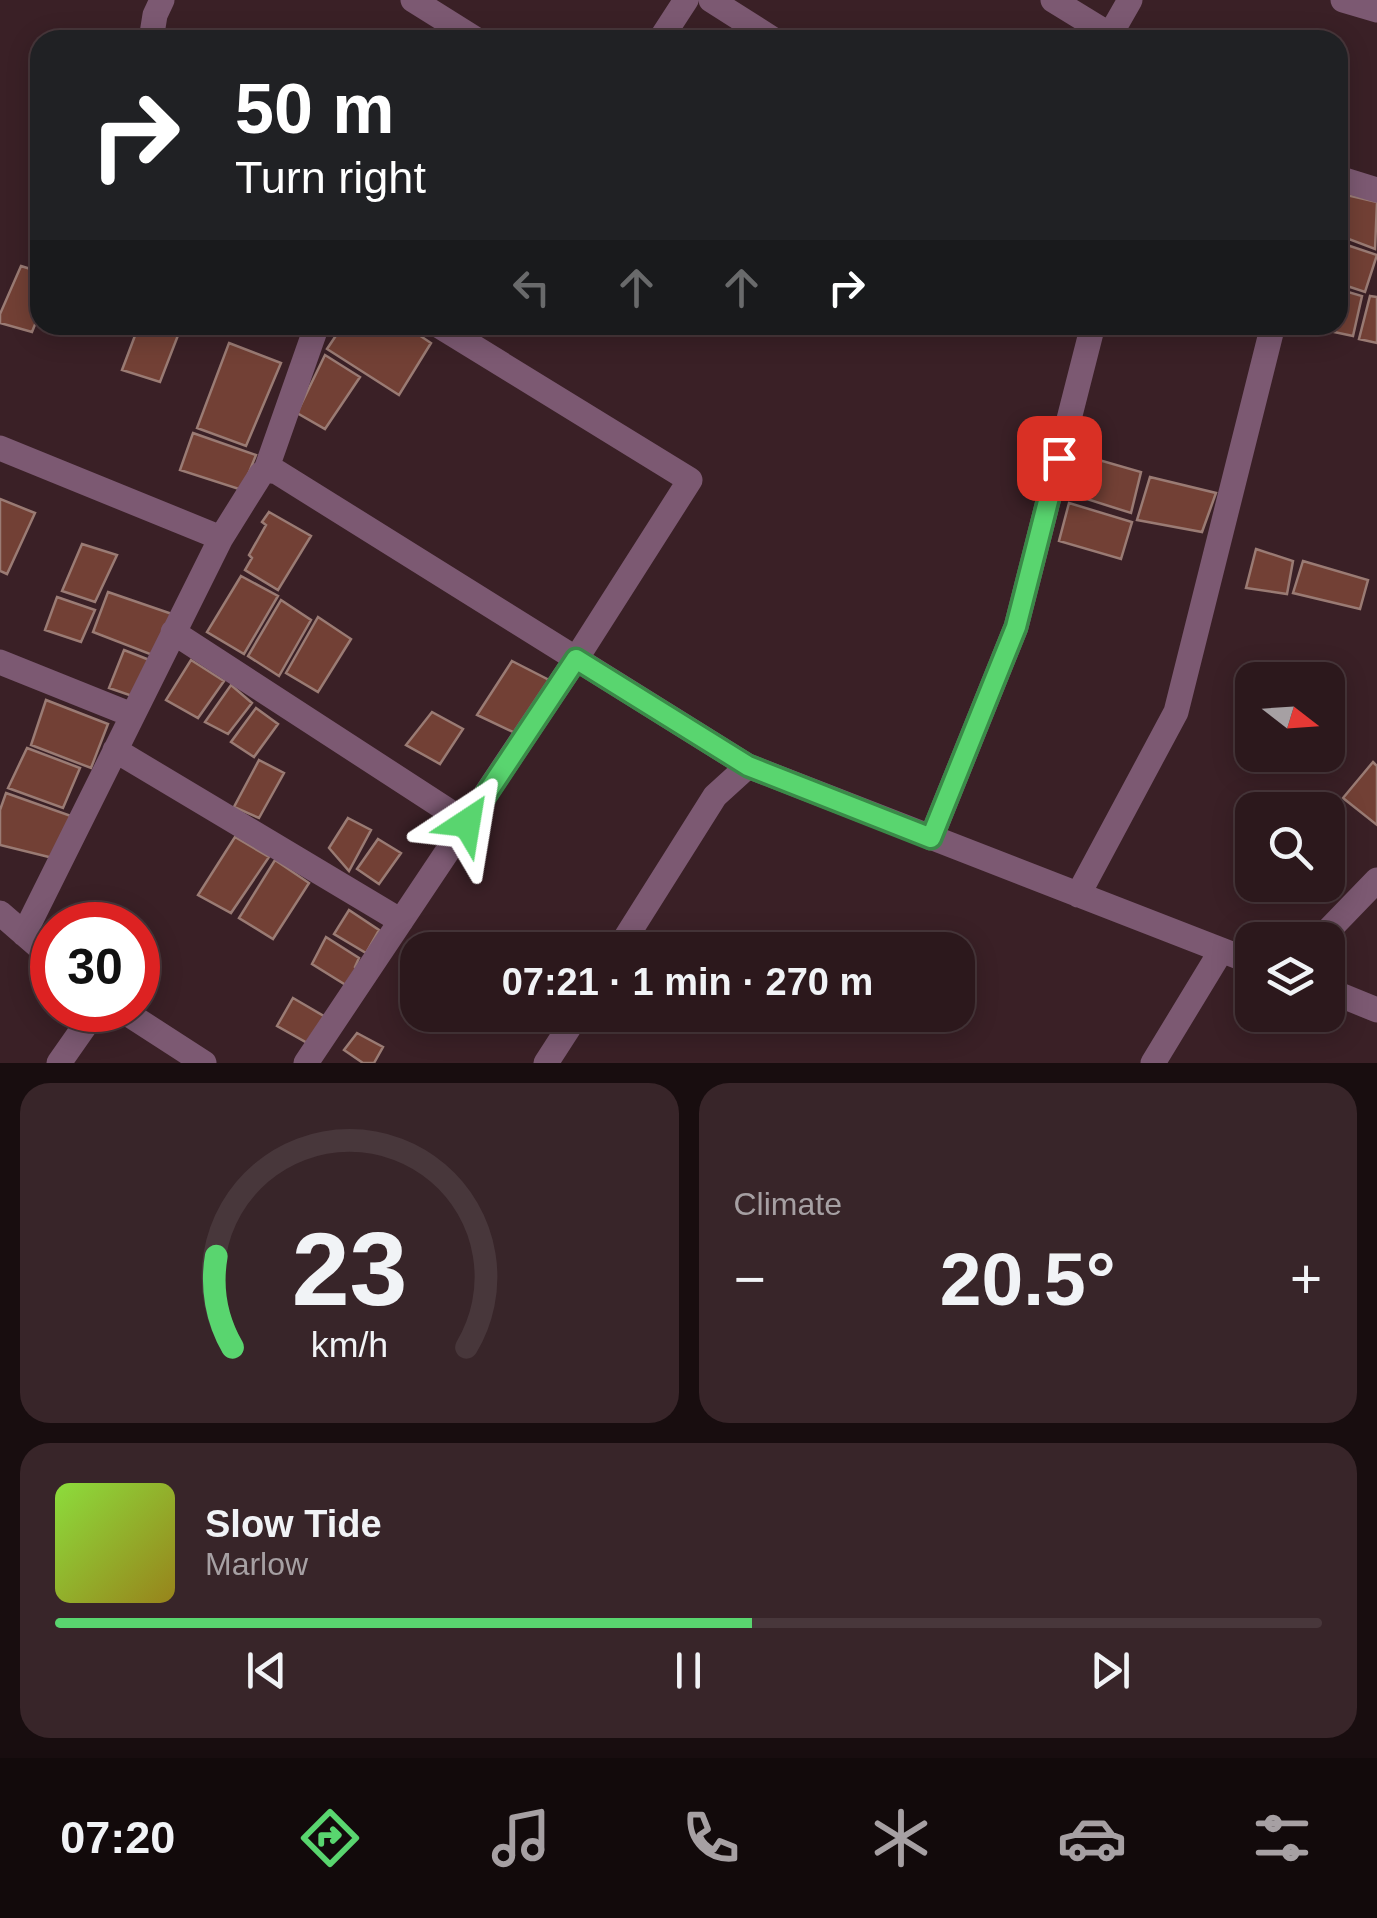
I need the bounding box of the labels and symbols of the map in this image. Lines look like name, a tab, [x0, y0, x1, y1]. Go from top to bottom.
pin	[1017, 416, 1102, 501]
north arrow	[1235, 662, 1345, 772]
position arrow	[415, 771, 519, 875]
speed limit sign: 30	[30, 902, 160, 1032]

